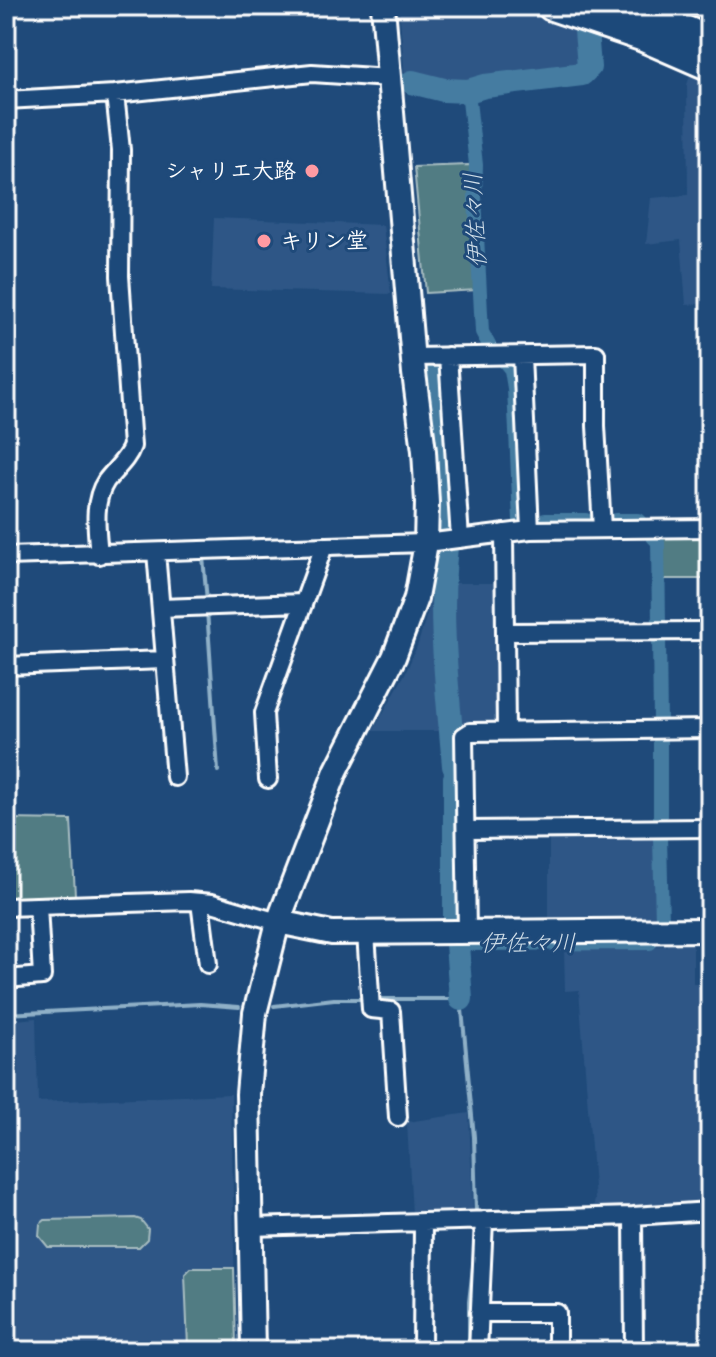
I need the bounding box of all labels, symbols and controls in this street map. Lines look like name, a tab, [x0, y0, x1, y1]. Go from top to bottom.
place label: シャリエ大路	[165, 156, 296, 187]
marker: シャリエ大路	[303, 162, 321, 180]
water label: 伊佐々川	[457, 171, 495, 269]
place label: キリン堂	[280, 226, 368, 257]
marker: キリン堂	[255, 232, 273, 250]
water label: 伊佐々川	[480, 927, 576, 961]

